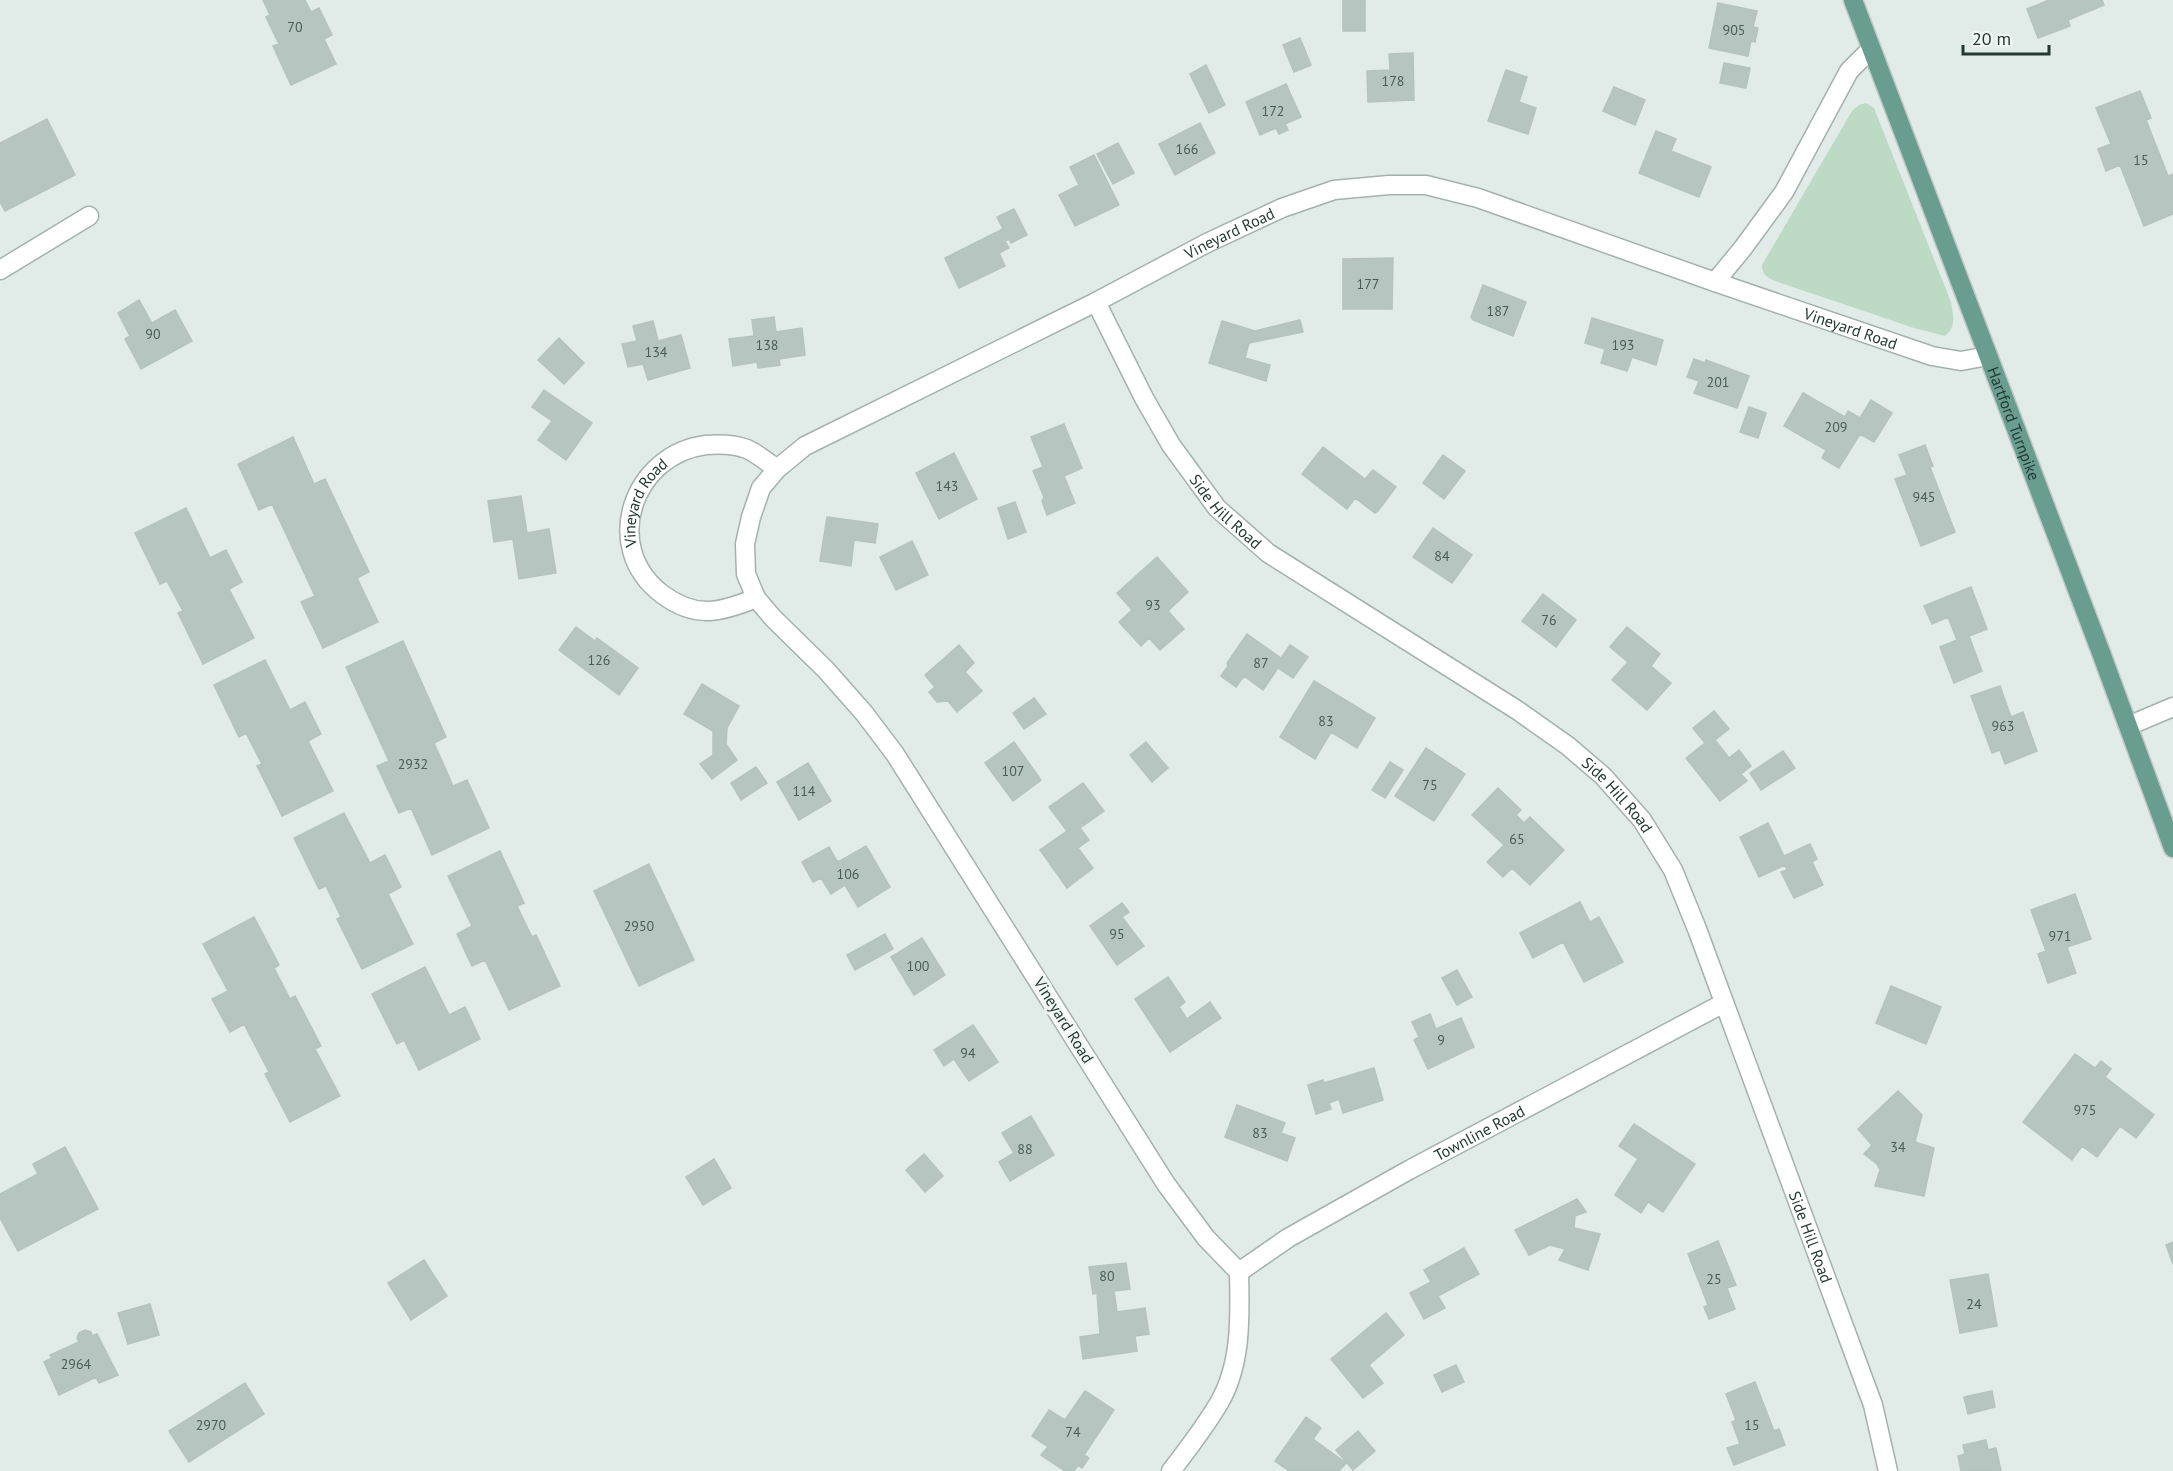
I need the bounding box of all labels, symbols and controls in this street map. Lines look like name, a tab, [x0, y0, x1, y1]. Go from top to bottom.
house number: 70	[287, 18, 303, 36]
scale bar	[1963, 18, 2048, 56]
house number: 905	[1723, 21, 1745, 39]
text: 20 m	[1972, 27, 2011, 50]
house number: 178	[1382, 72, 1404, 90]
house number: 172	[1262, 102, 1284, 120]
house number: 166	[1176, 140, 1198, 158]
house number: 15	[2133, 151, 2149, 169]
street label: Vineyard Road	[1180, 203, 1278, 264]
house number: 177	[1357, 275, 1379, 293]
house number: 187	[1487, 302, 1509, 320]
street label: Vineyard Road	[1800, 303, 1900, 353]
house number: 90	[145, 325, 161, 343]
house number: 138	[756, 336, 778, 354]
house number: 193	[1612, 336, 1634, 354]
house number: 134	[645, 343, 668, 361]
street label: Hartford Turnpike	[1983, 364, 2045, 483]
house number: 201	[1707, 373, 1729, 391]
house number: 209	[1825, 418, 1847, 436]
street label: Vineyard Road	[619, 453, 671, 550]
street label: Side Hill Road	[1185, 470, 1266, 553]
house number: 143	[936, 477, 958, 495]
house number: 945	[1913, 488, 1935, 506]
house number: 84	[1434, 547, 1450, 565]
house number: 93	[1145, 596, 1161, 614]
house number: 76	[1541, 611, 1557, 629]
house number: 126	[588, 651, 610, 669]
house number: 87	[1253, 654, 1269, 672]
house number: 83	[1318, 712, 1334, 730]
house number: 963	[1992, 717, 2014, 735]
street label: Side Hill Road	[1578, 752, 1657, 836]
house number: 2932	[398, 755, 428, 773]
house number: 107	[1002, 762, 1024, 780]
house number: 75	[1422, 776, 1438, 794]
house number: 114	[793, 782, 816, 800]
house number: 65	[1509, 830, 1525, 848]
house number: 106	[837, 865, 859, 883]
house number: 2950	[624, 917, 655, 935]
house number: 95	[1109, 925, 1125, 943]
house number: 971	[2049, 927, 2071, 945]
house number: 100	[907, 957, 930, 975]
street label: Vineyard Road	[1029, 973, 1098, 1067]
house number: 9	[1437, 1031, 1445, 1049]
house number: 94	[960, 1044, 976, 1062]
street label: Townline Road	[1431, 1101, 1528, 1165]
house number: 975	[2074, 1101, 2096, 1119]
house number: 83	[1252, 1124, 1268, 1142]
house number: 34	[1890, 1138, 1906, 1156]
house number: 88	[1017, 1140, 1033, 1158]
street label: Side Hill Road	[1785, 1188, 1837, 1286]
house number: 80	[1099, 1267, 1115, 1285]
house number: 25	[1706, 1270, 1722, 1288]
house number: 24	[1966, 1295, 1982, 1313]
house number: 2964	[61, 1355, 92, 1373]
house number: 2970	[196, 1416, 227, 1434]
house number: 15	[1744, 1416, 1760, 1434]
house number: 74	[1065, 1423, 1081, 1441]

